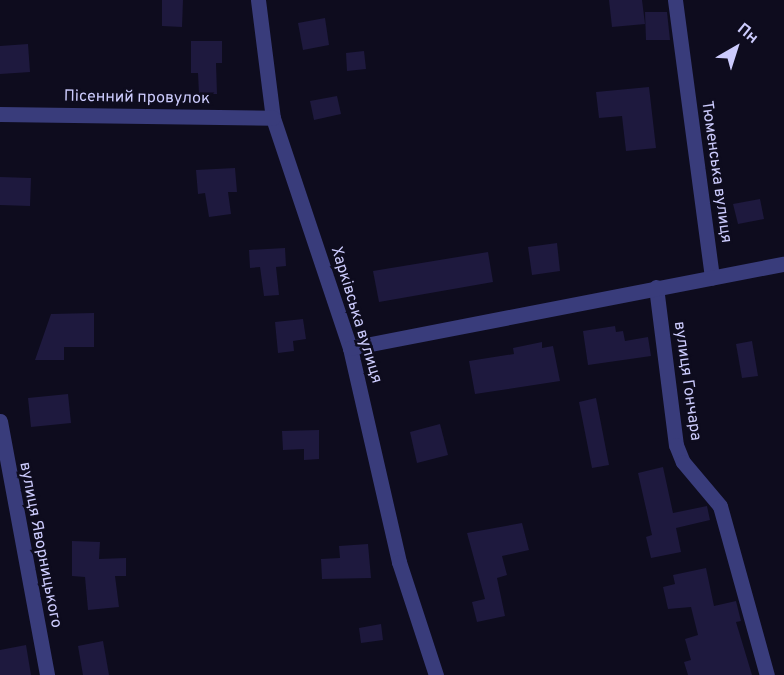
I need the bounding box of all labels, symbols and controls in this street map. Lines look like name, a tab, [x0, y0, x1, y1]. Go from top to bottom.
north arrow	[706, 18, 766, 78]
text: Пн	[733, 19, 762, 49]
street label: Пісенний провулок	[64, 87, 210, 109]
street label: Тюменська вулиця	[697, 100, 735, 244]
street label: Харківська вулиця	[326, 244, 386, 386]
street label: вулиця Гончара	[669, 320, 705, 442]
street label: вулиця Яворницького	[14, 460, 66, 630]

